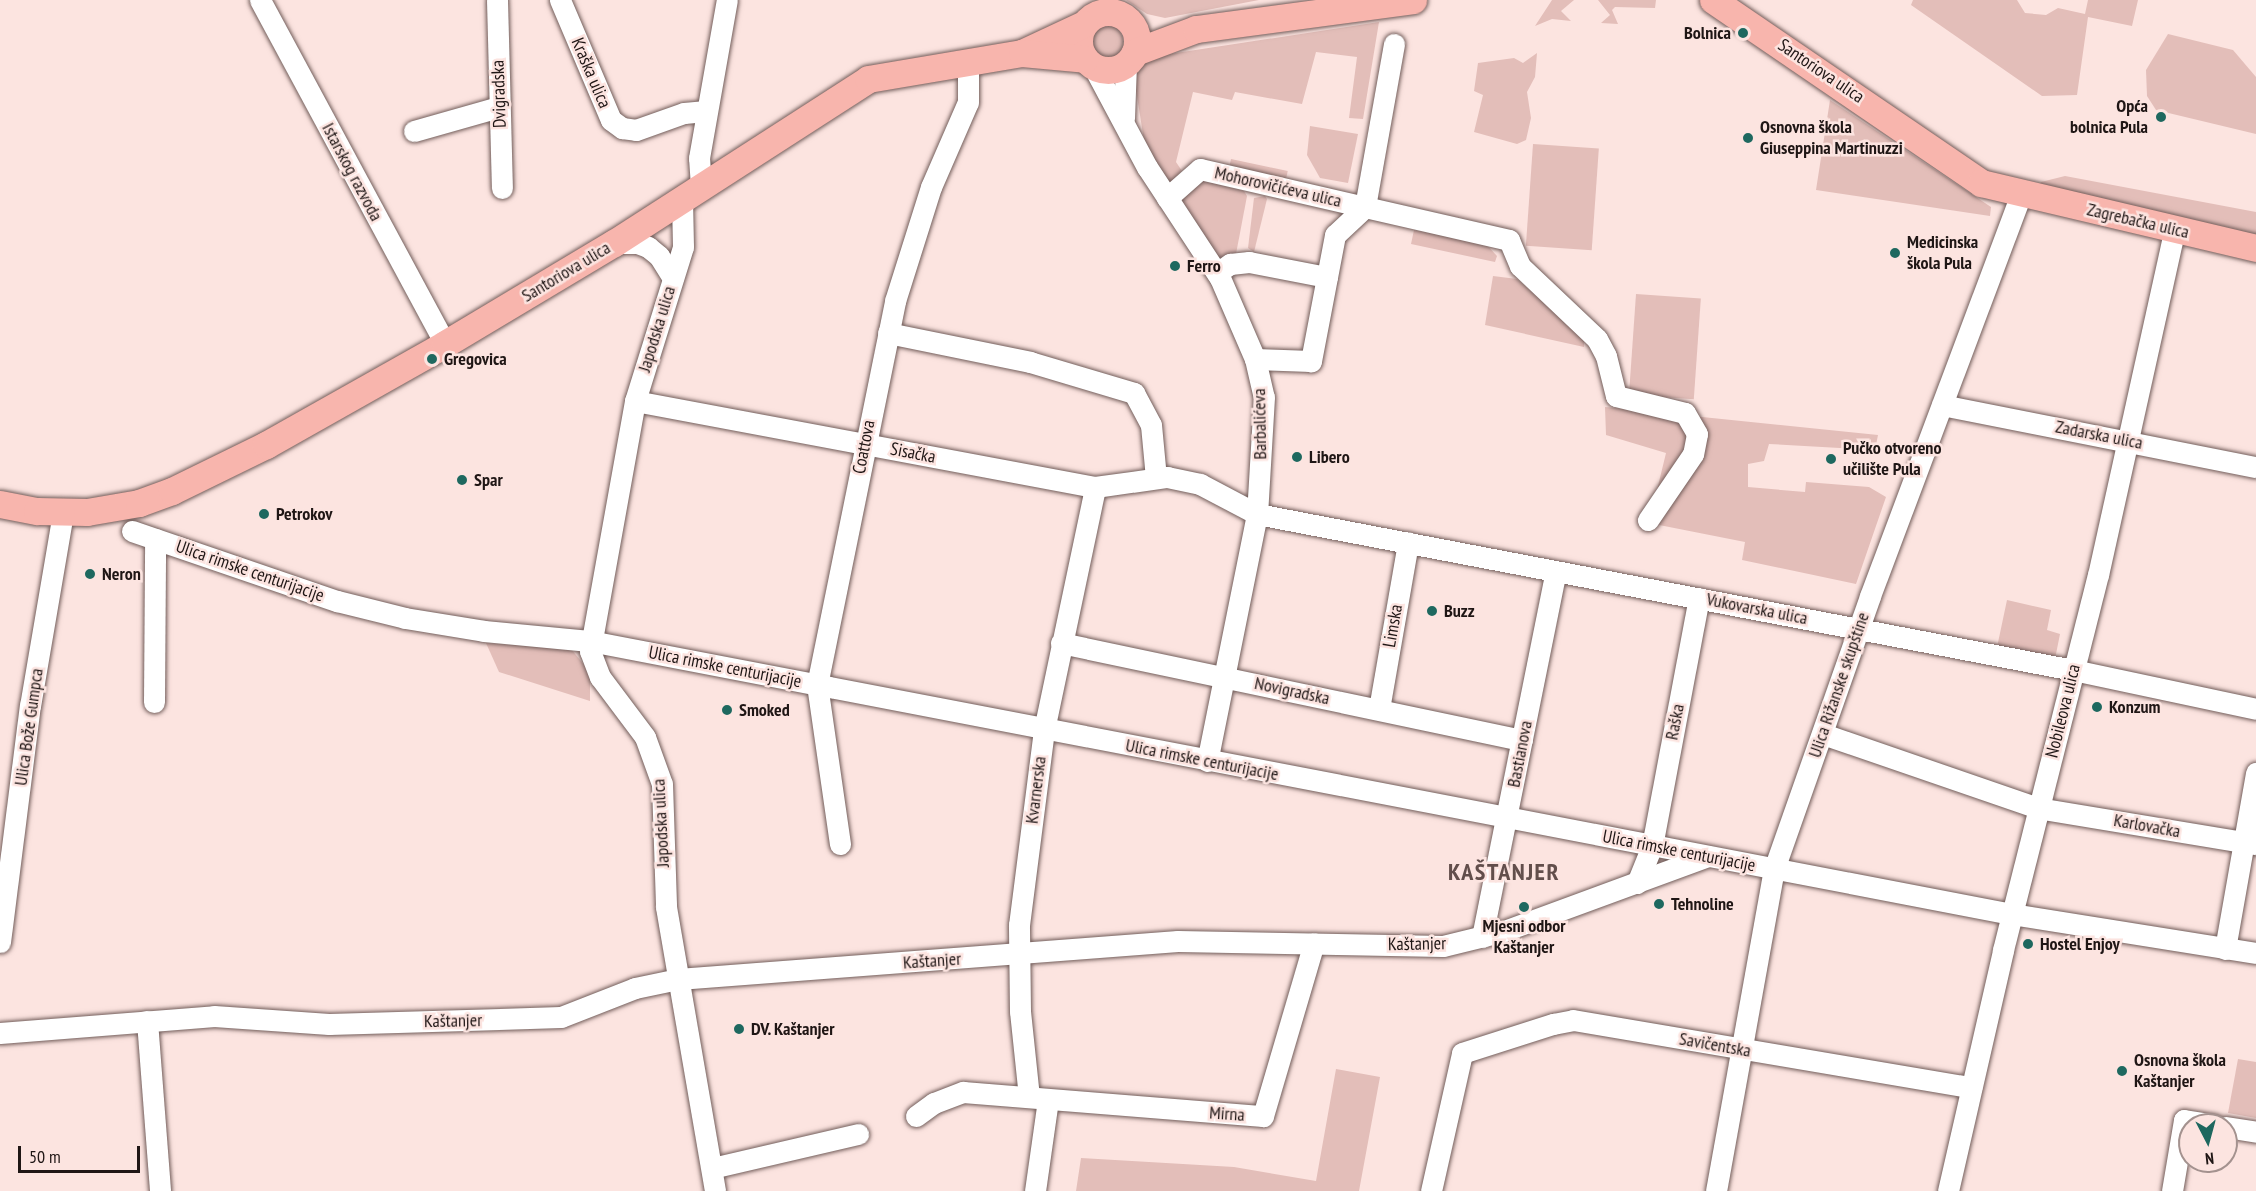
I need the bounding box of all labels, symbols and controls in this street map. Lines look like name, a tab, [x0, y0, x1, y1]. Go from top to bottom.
place label: Bolnica	[1684, 22, 1731, 44]
marker: Bolnica	[1736, 26, 1750, 40]
street label: Santoriova ulica	[1774, 34, 1868, 108]
street label: Kraška ulica	[567, 35, 615, 111]
street label: Dvigradska	[487, 60, 511, 128]
place label: Opća bolnica Pula	[2070, 96, 2148, 138]
marker: Opća bolnica Pula	[2152, 108, 2170, 126]
place label: Osnovna škola Giuseppina Martinuzzi	[1760, 117, 1903, 160]
street label: Istarskog razvoda	[317, 119, 387, 225]
marker: Osnovna škola Giuseppina Martinuzzi	[1741, 131, 1755, 145]
street label: Mohorovičićeva ulica	[1213, 162, 1343, 212]
street label: Zagrebačka ulica	[2085, 199, 2191, 243]
place label: Medicinska škola Pula	[1907, 232, 1978, 274]
street label: Santoriova ulica	[518, 237, 614, 307]
marker: Medicinska škola Pula	[1888, 246, 1902, 260]
place label: Ferro	[1187, 255, 1221, 277]
marker: Ferro	[1168, 259, 1182, 273]
street label: Japodska ulica	[634, 284, 680, 374]
place label: Gregovica	[444, 348, 507, 370]
marker: Gregovica	[425, 352, 439, 366]
street label: Barbalićeva	[1249, 388, 1271, 460]
street label: Zadarska ulica	[2054, 416, 2144, 454]
street label: Coattova	[848, 418, 880, 476]
street label: Sisačka	[889, 438, 937, 468]
place label: Pučko otvoreno učilište Pula	[1843, 438, 1941, 480]
place label: Libero	[1309, 446, 1350, 468]
marker: Libero	[1290, 450, 1304, 464]
marker: Pučko otvoreno učilište Pula	[1824, 452, 1838, 466]
place label: Spar	[474, 469, 503, 491]
marker: Spar	[455, 473, 469, 487]
place label: Petrokov	[276, 503, 333, 525]
marker: Petrokov	[257, 507, 271, 521]
street label: Ulica rimske centurijacije	[173, 536, 327, 606]
place label: Neron	[102, 563, 141, 585]
marker: Neron	[83, 567, 97, 581]
street label: Vukovarska ulica	[1705, 589, 1809, 629]
place label: Buzz	[1444, 600, 1475, 622]
street label: Limska	[1379, 603, 1407, 649]
marker: Buzz	[1425, 604, 1439, 618]
street label: Ulica Rižanske skupštine	[1804, 610, 1874, 760]
street label: Ulica rimske centurijacije	[647, 642, 803, 692]
street label: Nobileova ulica	[2041, 662, 2085, 760]
street label: Ulica Bože Gumpca	[10, 667, 48, 787]
street label: Novigradska	[1253, 673, 1331, 709]
place label: Konzum	[2109, 696, 2161, 718]
place label: Smoked	[739, 699, 790, 721]
marker: Konzum	[2090, 700, 2104, 714]
street label: Raška	[1661, 702, 1689, 742]
marker: Smoked	[720, 703, 734, 717]
street label: Bastianova	[1503, 719, 1537, 789]
street label: Ulica rimske centurijacije	[1124, 735, 1280, 785]
street label: Kvarnerska	[1021, 755, 1051, 825]
street label: Japodska ulica	[648, 778, 674, 868]
street label: Karlovačka	[2112, 810, 2182, 842]
street label: Ulica rimske centurijacije	[1601, 826, 1757, 876]
district label: KAŠTANJER	[1448, 858, 1560, 886]
place label: Tehnoline	[1671, 893, 1734, 915]
marker: Tehnoline	[1652, 897, 1666, 911]
marker: Mjesni odbor Kaštanjer	[1517, 900, 1531, 914]
place label: Mjesni odbor Kaštanjer	[1482, 916, 1566, 958]
street label: Kaštanjer	[1388, 933, 1446, 955]
place label: Hostel Enjoy	[2040, 933, 2120, 955]
marker: Hostel Enjoy	[2021, 937, 2035, 951]
street label: Kaštanjer	[902, 948, 962, 974]
street label: Kaštanjer	[424, 1010, 482, 1032]
place label: DV. Kaštanjer	[751, 1018, 836, 1040]
marker: DV. Kaštanjer	[732, 1022, 746, 1036]
street label: Savičentska	[1677, 1028, 1753, 1062]
place label: Osnovna škola Kaštanjer	[2134, 1050, 2226, 1092]
marker: Osnovna škola Kaštanjer	[2115, 1064, 2129, 1078]
street label: Mirna	[1209, 1102, 1245, 1126]
north arrow	[2178, 1113, 2238, 1173]
scale bar	[21, 1134, 142, 1172]
text: 50 m	[29, 1145, 61, 1168]
text: N	[2204, 1149, 2215, 1169]

